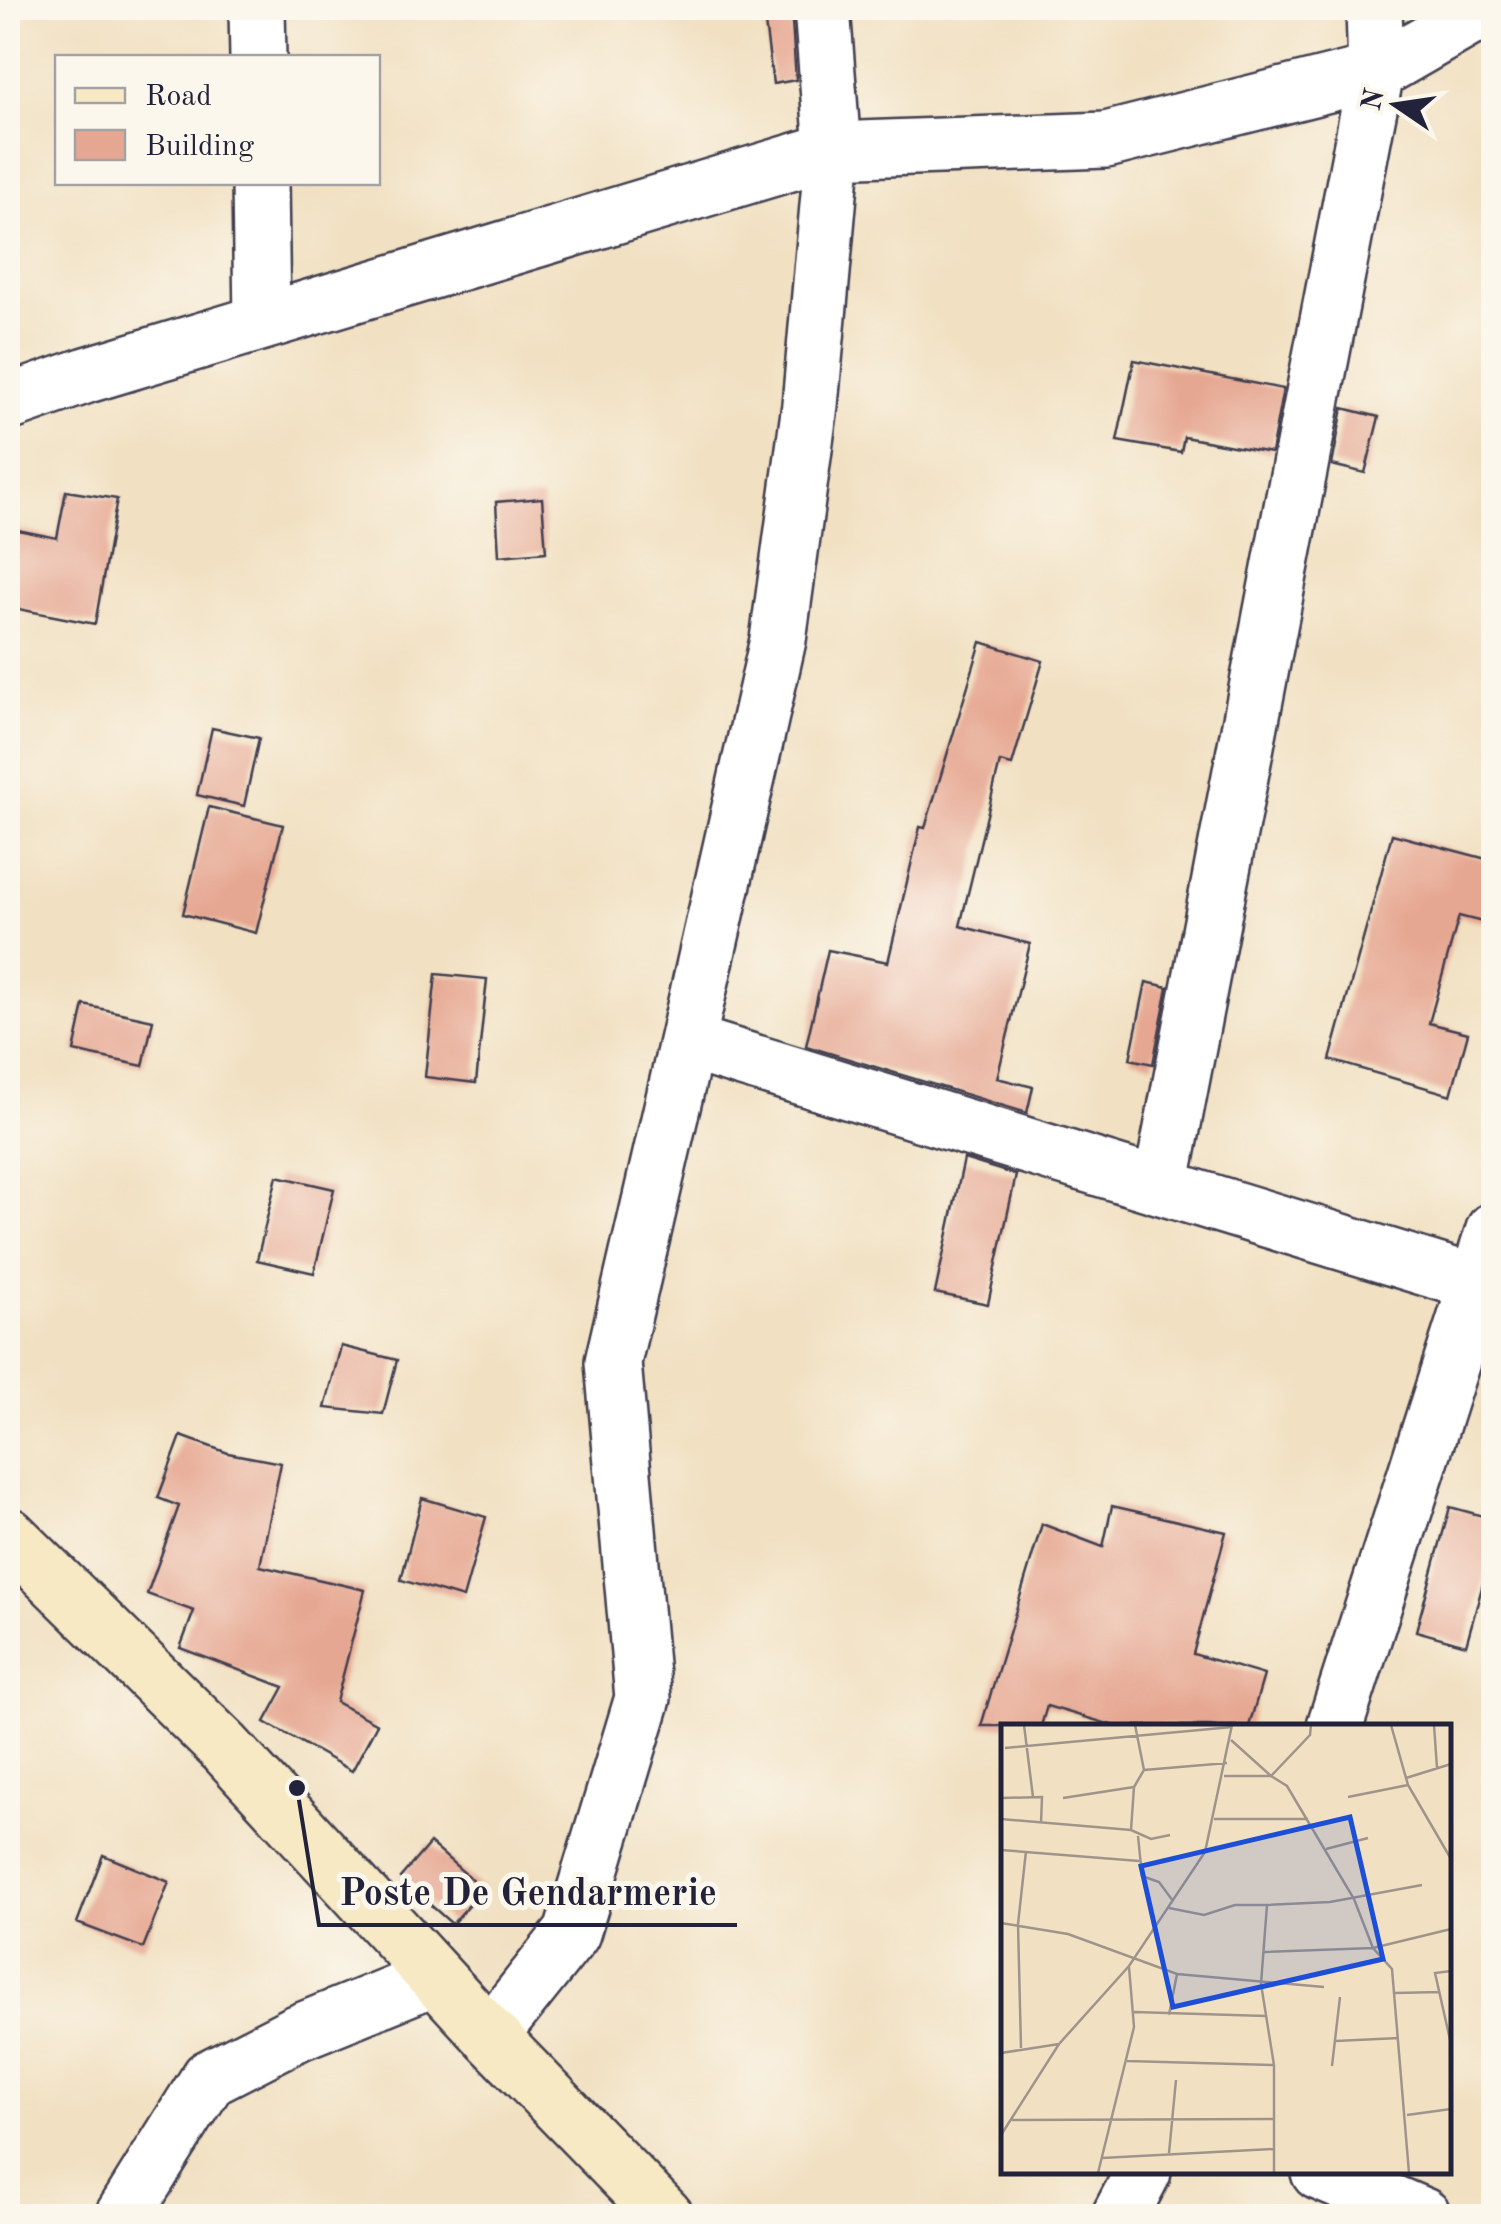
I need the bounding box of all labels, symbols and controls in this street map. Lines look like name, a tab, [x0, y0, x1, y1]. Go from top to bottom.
legend	[55, 55, 380, 185]
north arrow	[1346, 55, 1446, 155]
text: Road	[145, 82, 212, 112]
text: N	[1359, 86, 1391, 114]
text: Building	[145, 132, 254, 162]
inset map	[1001, 1724, 1451, 2174]
callout: Poste De Gendarmerie	[319, 1857, 737, 1925]
text: Poste De Gendarmerie	[339, 1876, 717, 1914]

